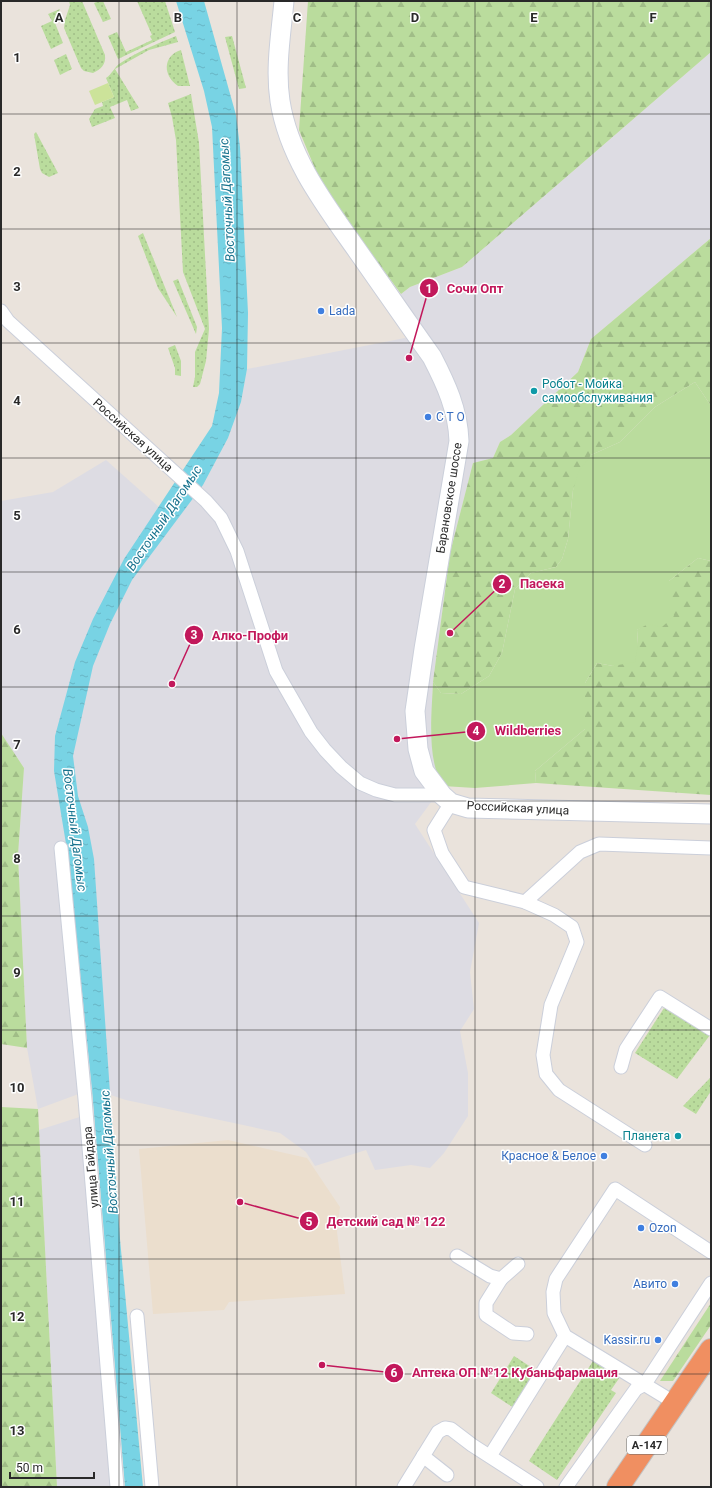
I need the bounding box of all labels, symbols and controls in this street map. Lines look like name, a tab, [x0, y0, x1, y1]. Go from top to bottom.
text: A	[55, 10, 64, 25]
text: B	[174, 10, 182, 25]
text: C	[293, 10, 302, 25]
text: D	[411, 10, 419, 25]
text: E	[530, 10, 538, 25]
text: F	[649, 10, 657, 25]
text: 1	[13, 50, 21, 65]
water label: Восточный Дагомыс	[216, 137, 238, 262]
text: 2	[13, 164, 21, 179]
callout: Сочи Опт	[419, 276, 511, 301]
text: 3	[13, 279, 21, 294]
text: Сочи Опт	[447, 281, 504, 296]
text: 1	[426, 282, 432, 296]
place label: Lada	[329, 304, 355, 318]
marker: Lada	[316, 306, 326, 316]
place label: Робот - Мойка самообслуживания	[542, 377, 653, 405]
marker: Робот - Мойка самообслуживания	[529, 386, 539, 396]
text: 4	[13, 393, 21, 408]
street label: Российская улица	[90, 395, 176, 475]
place label: С Т О	[436, 410, 465, 424]
marker: С Т О	[423, 412, 433, 422]
street label: Барановское шоссе	[433, 441, 465, 555]
water label: Восточный Дагомыс	[123, 462, 205, 573]
text: 5	[13, 508, 21, 523]
callout: Пасека	[492, 571, 572, 596]
text: Пасека	[520, 576, 564, 591]
text: 2	[499, 577, 506, 591]
text: 6	[13, 622, 21, 637]
callout: Алко-Профи	[184, 623, 297, 648]
text: 3	[191, 628, 198, 642]
text: Алко-Профи	[212, 628, 288, 643]
callout: Wildberries	[466, 718, 569, 743]
text: Wildberries	[495, 723, 562, 738]
text: 4	[473, 724, 480, 738]
text: 7	[13, 737, 21, 752]
water label: Восточный Дагомыс	[60, 768, 90, 893]
street label: Российская улица	[466, 798, 570, 818]
text: 8	[13, 851, 21, 866]
text: 9	[13, 965, 21, 980]
text: 10	[10, 1080, 24, 1095]
water label: Восточный Дагомыс	[97, 1089, 121, 1214]
street label: улица Гайдара	[80, 1126, 102, 1208]
place label: Планета	[623, 1129, 670, 1143]
marker: Планета	[673, 1131, 683, 1141]
place label: Красное & Белое	[501, 1149, 596, 1163]
marker: Красное & Белое	[599, 1151, 609, 1161]
text: 11	[10, 1194, 24, 1209]
callout: Детский сад № 122	[299, 1209, 453, 1234]
text: Детский сад № 122	[327, 1214, 445, 1229]
text: 5	[306, 1215, 313, 1229]
place label: Ozon	[649, 1221, 677, 1235]
marker: Ozon	[636, 1223, 646, 1233]
place label: Авито	[633, 1277, 667, 1291]
marker: Авито	[670, 1279, 680, 1289]
text: 12	[10, 1309, 24, 1324]
place label: Kassir.ru	[603, 1333, 650, 1347]
marker: Kassir.ru	[653, 1335, 663, 1345]
callout: Аптека ОП №12 Кубаньфармация	[384, 1360, 626, 1385]
text: Аптека ОП №12 Кубаньфармация	[412, 1365, 618, 1380]
text: 6	[391, 1366, 398, 1380]
text: 13	[10, 1423, 24, 1438]
road number: А-147	[627, 1436, 667, 1454]
scale bar	[10, 1454, 94, 1480]
text: 50 m	[16, 1461, 43, 1475]

